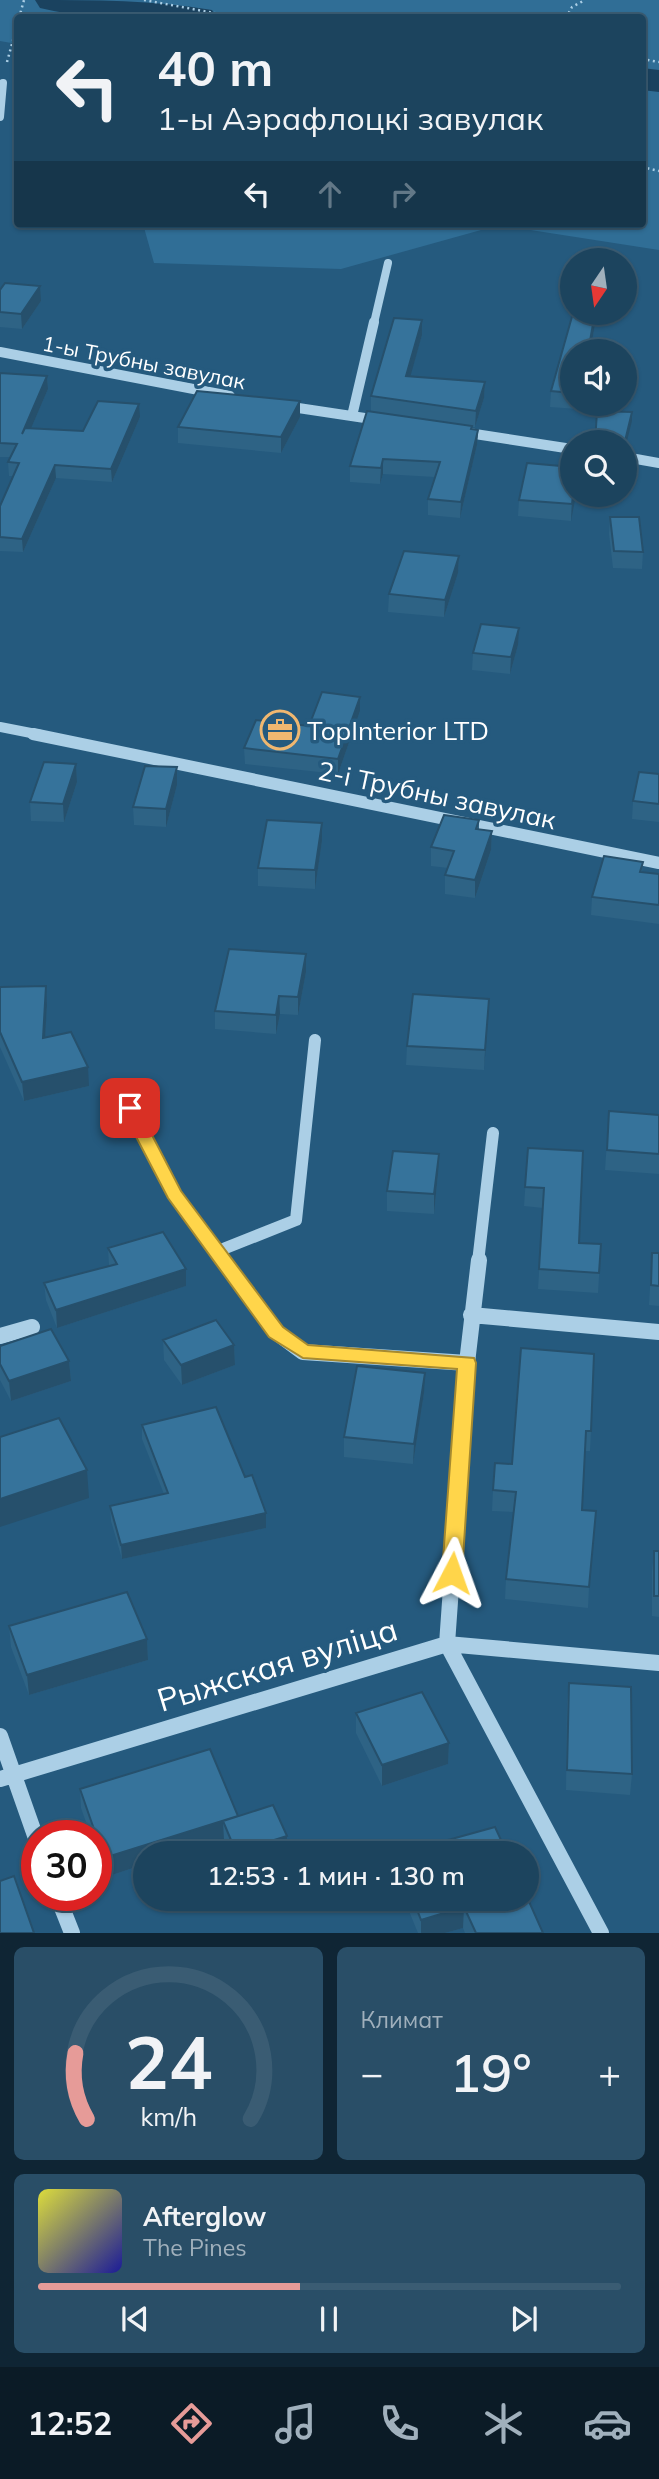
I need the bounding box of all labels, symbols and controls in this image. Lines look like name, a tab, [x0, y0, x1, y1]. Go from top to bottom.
text: 40 m	[157, 37, 273, 98]
icon: left	[42, 42, 133, 133]
text: 1-ы Аэрафлоцкі завулак	[157, 98, 543, 138]
icon: left	[238, 175, 276, 213]
icon: ahead	[311, 175, 349, 213]
icon: right	[384, 175, 422, 213]
north arrow	[560, 248, 637, 326]
map controls	[560, 248, 637, 507]
street label: 1-ы Трубны завулак	[40, 330, 248, 395]
button: sound	[560, 339, 637, 416]
button: search	[560, 430, 637, 507]
office icon: TopInterior LTD	[259, 709, 301, 751]
place label: TopInterior LTD	[307, 714, 489, 747]
street label: 2-і Трубны завулак	[315, 754, 559, 836]
pin	[100, 1078, 160, 1138]
icon: arrive	[111, 1089, 149, 1127]
position arrow	[415, 1536, 489, 1610]
street label: Рыжская вуліца	[152, 1608, 402, 1720]
speed limit sign: 30	[21, 1820, 112, 1911]
text: 12:53 · 1 мин · 130 m	[207, 1859, 465, 1892]
text: Климат	[361, 2005, 443, 2034]
text: 24	[125, 2017, 212, 2108]
text: 19°	[450, 2040, 532, 2105]
text: −	[361, 2049, 383, 2097]
text: +	[598, 2049, 621, 2097]
text: km/h	[140, 2101, 197, 2132]
text: Afterglow	[143, 2200, 266, 2233]
text: The Pines	[143, 2233, 247, 2262]
icon: previous	[116, 2300, 154, 2338]
icon: pause	[310, 2300, 348, 2338]
icon: next	[505, 2300, 543, 2338]
icon: directions	[167, 2399, 216, 2448]
icon: music	[271, 2399, 320, 2448]
icon: phone	[375, 2399, 424, 2448]
icon: climate	[479, 2399, 528, 2448]
icon: car	[583, 2399, 632, 2448]
text: 12:52	[27, 2403, 112, 2443]

